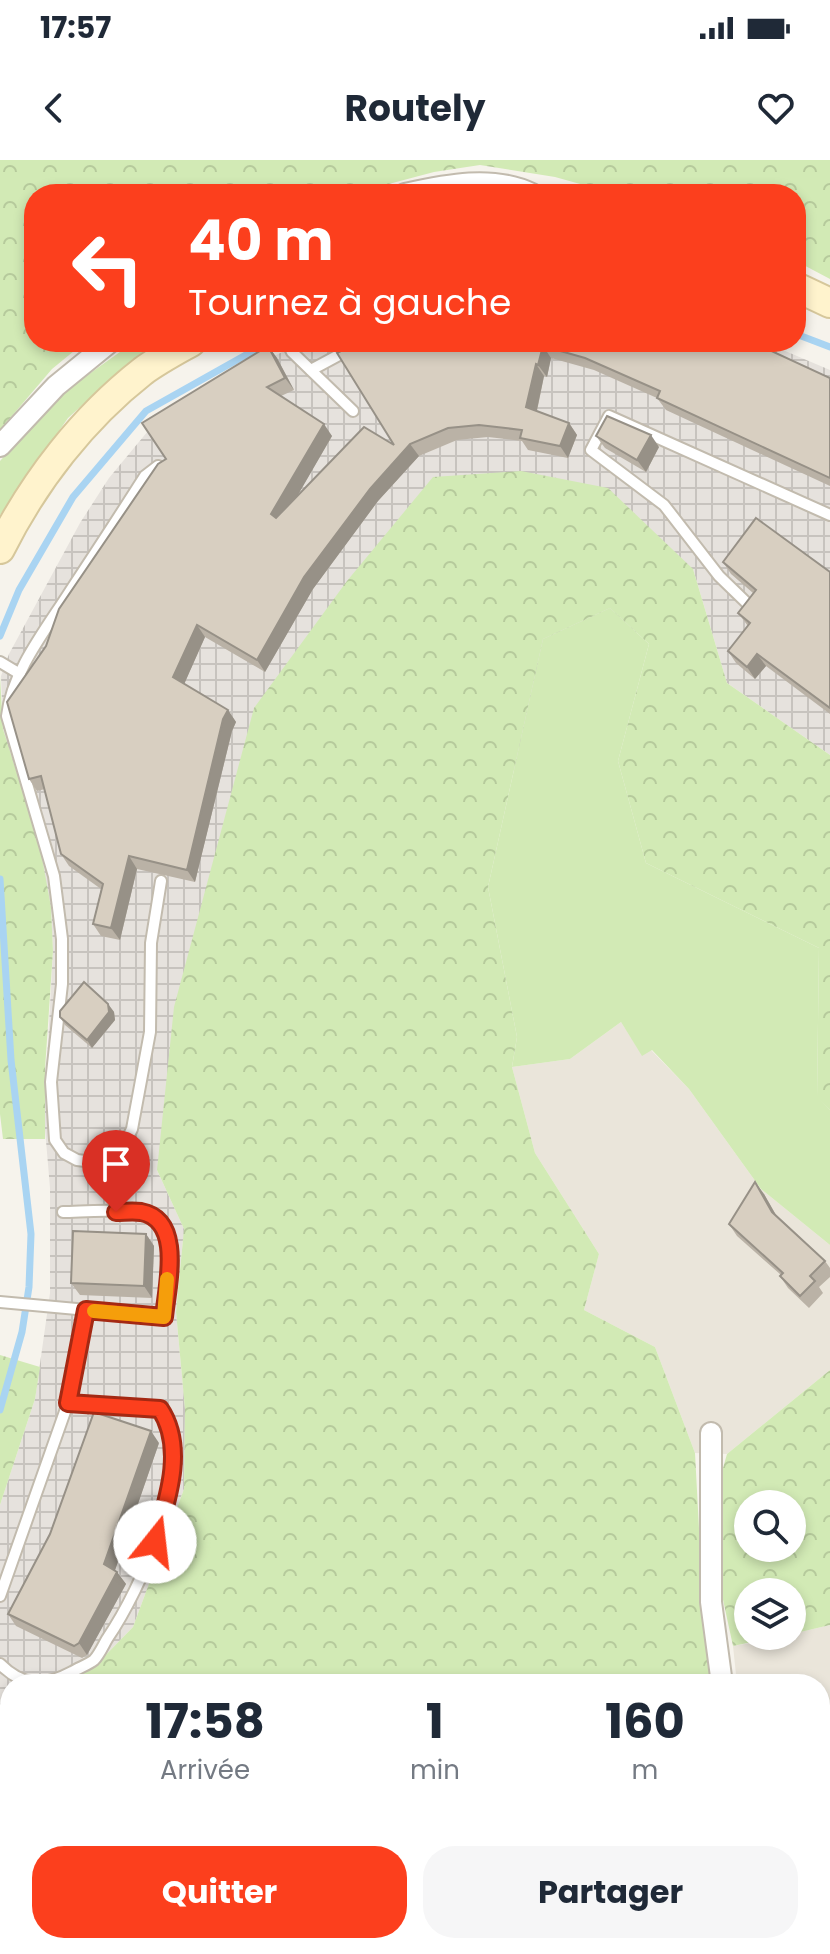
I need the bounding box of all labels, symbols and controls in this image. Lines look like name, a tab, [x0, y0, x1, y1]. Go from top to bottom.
text: 17:57	[40, 6, 111, 49]
text: Routely	[345, 83, 485, 134]
icon: back	[32, 86, 76, 130]
icon: heart	[754, 86, 798, 130]
text: 40 m	[188, 201, 334, 280]
icon: left	[56, 216, 160, 320]
text: Tournez à gauche	[188, 277, 511, 328]
pin	[82, 1130, 150, 1212]
icon: arrive	[94, 1142, 138, 1186]
map controls	[734, 1490, 806, 1650]
button: search	[734, 1490, 806, 1562]
position arrow	[113, 1500, 197, 1584]
button: layers	[734, 1578, 806, 1650]
text: 17:58	[145, 1688, 265, 1755]
text: 1	[426, 1688, 444, 1755]
text: 160	[605, 1688, 685, 1755]
text: Arrivée	[160, 1752, 250, 1788]
text: min	[410, 1752, 460, 1788]
text: m	[631, 1752, 658, 1788]
button: Quitter	[32, 1846, 407, 1938]
button: Partager	[423, 1846, 798, 1938]

